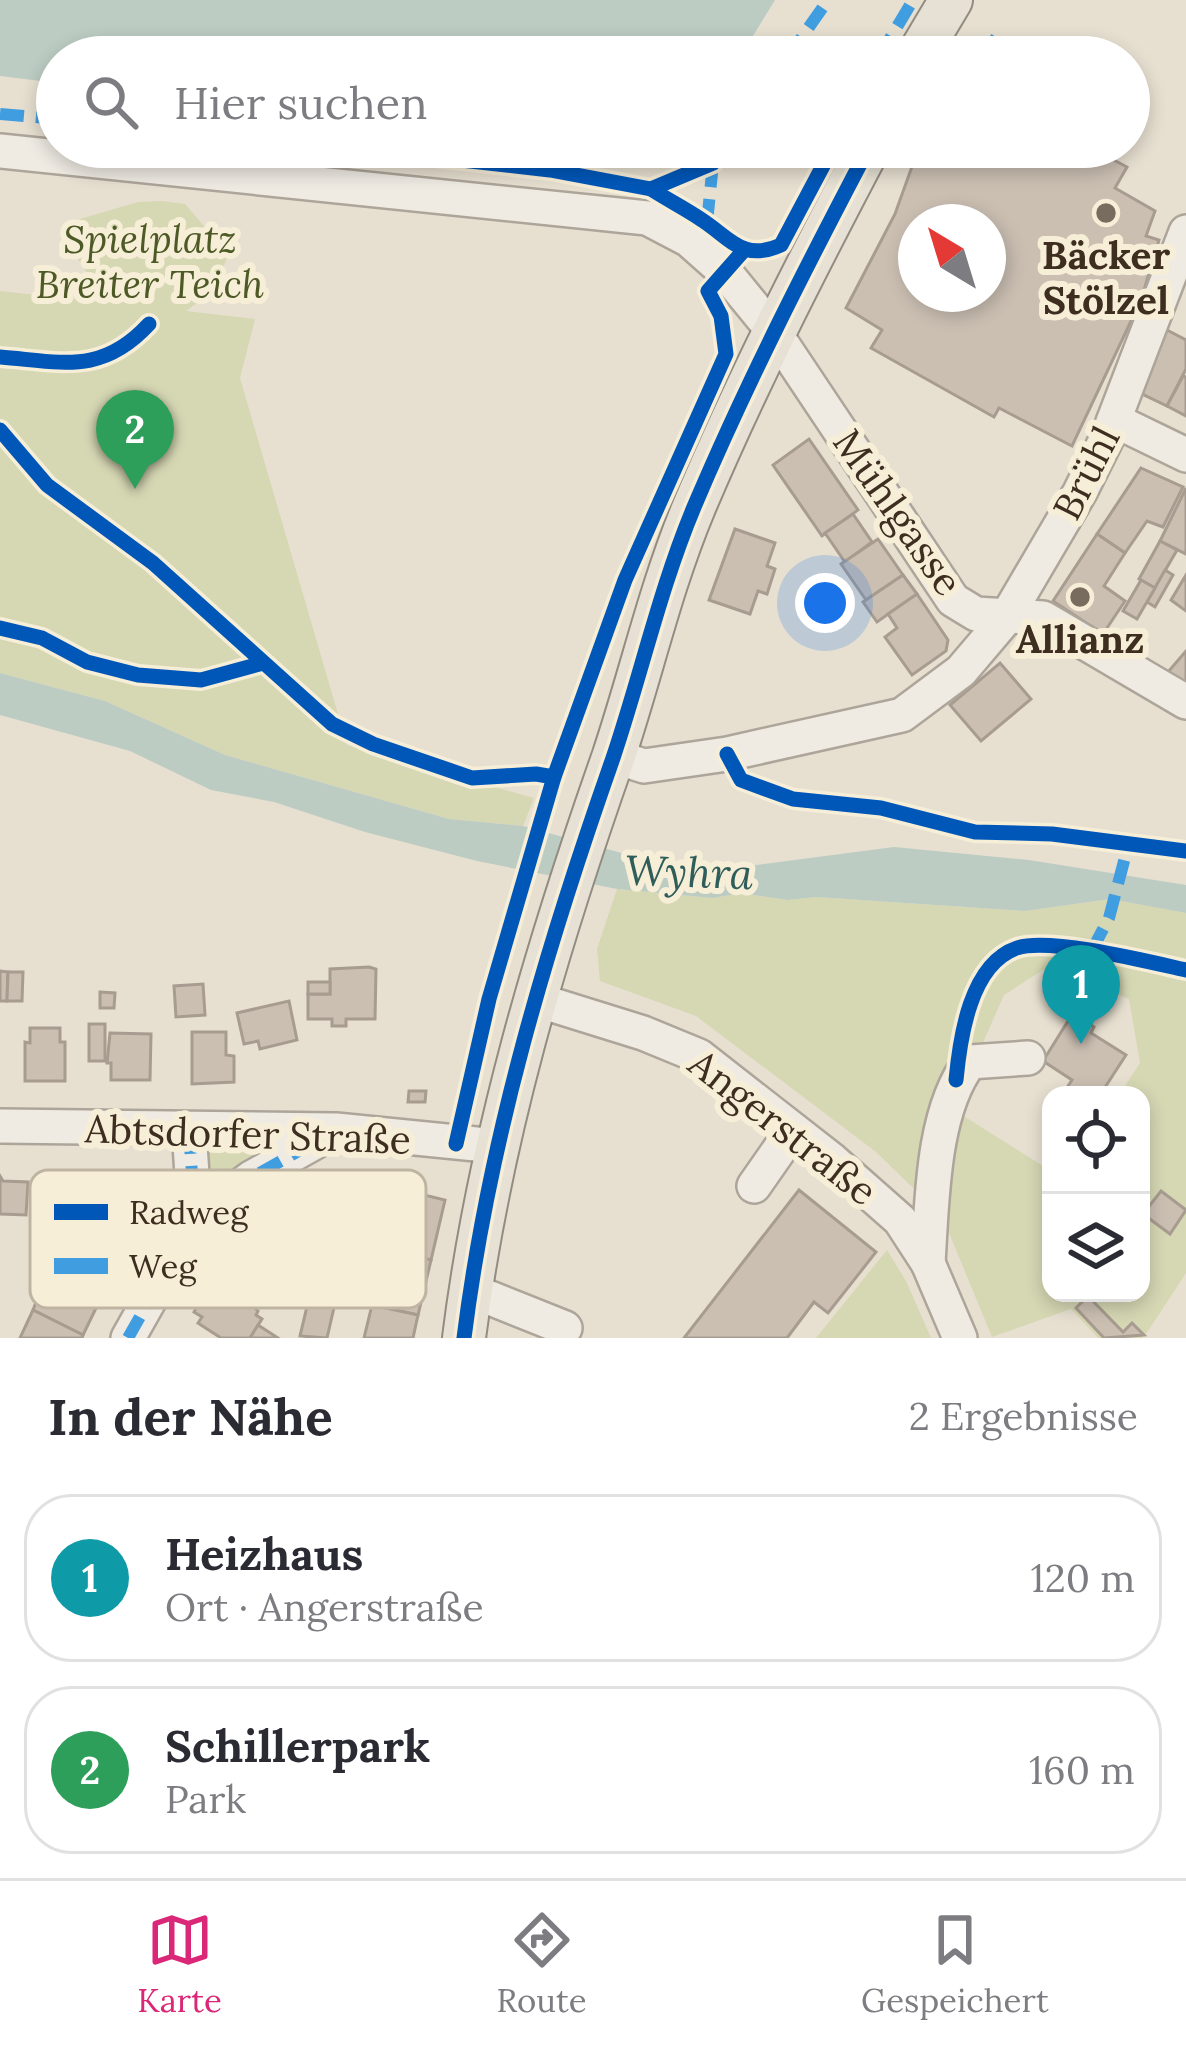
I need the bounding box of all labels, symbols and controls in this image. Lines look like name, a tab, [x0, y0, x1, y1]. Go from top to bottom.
search box	[36, 36, 1150, 168]
icon: search	[78, 69, 144, 135]
text: Hier suchen	[174, 74, 427, 131]
marker: Bäcker Stölzel	[1093, 200, 1119, 226]
north arrow	[898, 204, 1006, 312]
park label: Spielplatz Breiter Teich	[36, 214, 264, 309]
place label: Bäcker Stölzel	[1042, 230, 1170, 325]
pin: 2	[96, 390, 174, 489]
street label: Brühl	[1041, 418, 1131, 528]
street label: Mühlgasse	[822, 419, 974, 605]
your location	[795, 573, 855, 633]
marker: Allianz	[1067, 584, 1093, 610]
place label: Allianz	[1016, 614, 1144, 664]
water label: Wyhra	[624, 843, 755, 901]
pin: 1	[1042, 945, 1120, 1044]
street label: Angerstraße	[678, 1037, 887, 1216]
map controls	[1042, 1086, 1150, 1302]
button: locate	[1042, 1086, 1150, 1194]
street label: Abtsdorfer Straße	[83, 1103, 412, 1165]
legend	[30, 1170, 426, 1308]
text: Radweg	[129, 1191, 249, 1233]
button: layers	[1042, 1194, 1150, 1302]
text: Weg	[129, 1245, 197, 1287]
text: In der Nähe	[48, 1384, 333, 1449]
text: 2 Ergebnisse	[909, 1391, 1138, 1441]
text: Heizhaus	[165, 1525, 363, 1582]
text: 1	[82, 1553, 98, 1603]
text: 120 m	[1031, 1553, 1135, 1603]
text: Ort · Angerstraße	[165, 1582, 484, 1632]
text: Schillerpark	[165, 1717, 430, 1774]
text: 2	[80, 1745, 100, 1795]
text: 160 m	[1029, 1745, 1135, 1795]
text: Park	[165, 1774, 246, 1824]
tab: Karte	[137, 1907, 222, 2021]
tab: Route	[496, 1907, 587, 2021]
tab: Gespeichert	[861, 1907, 1049, 2021]

